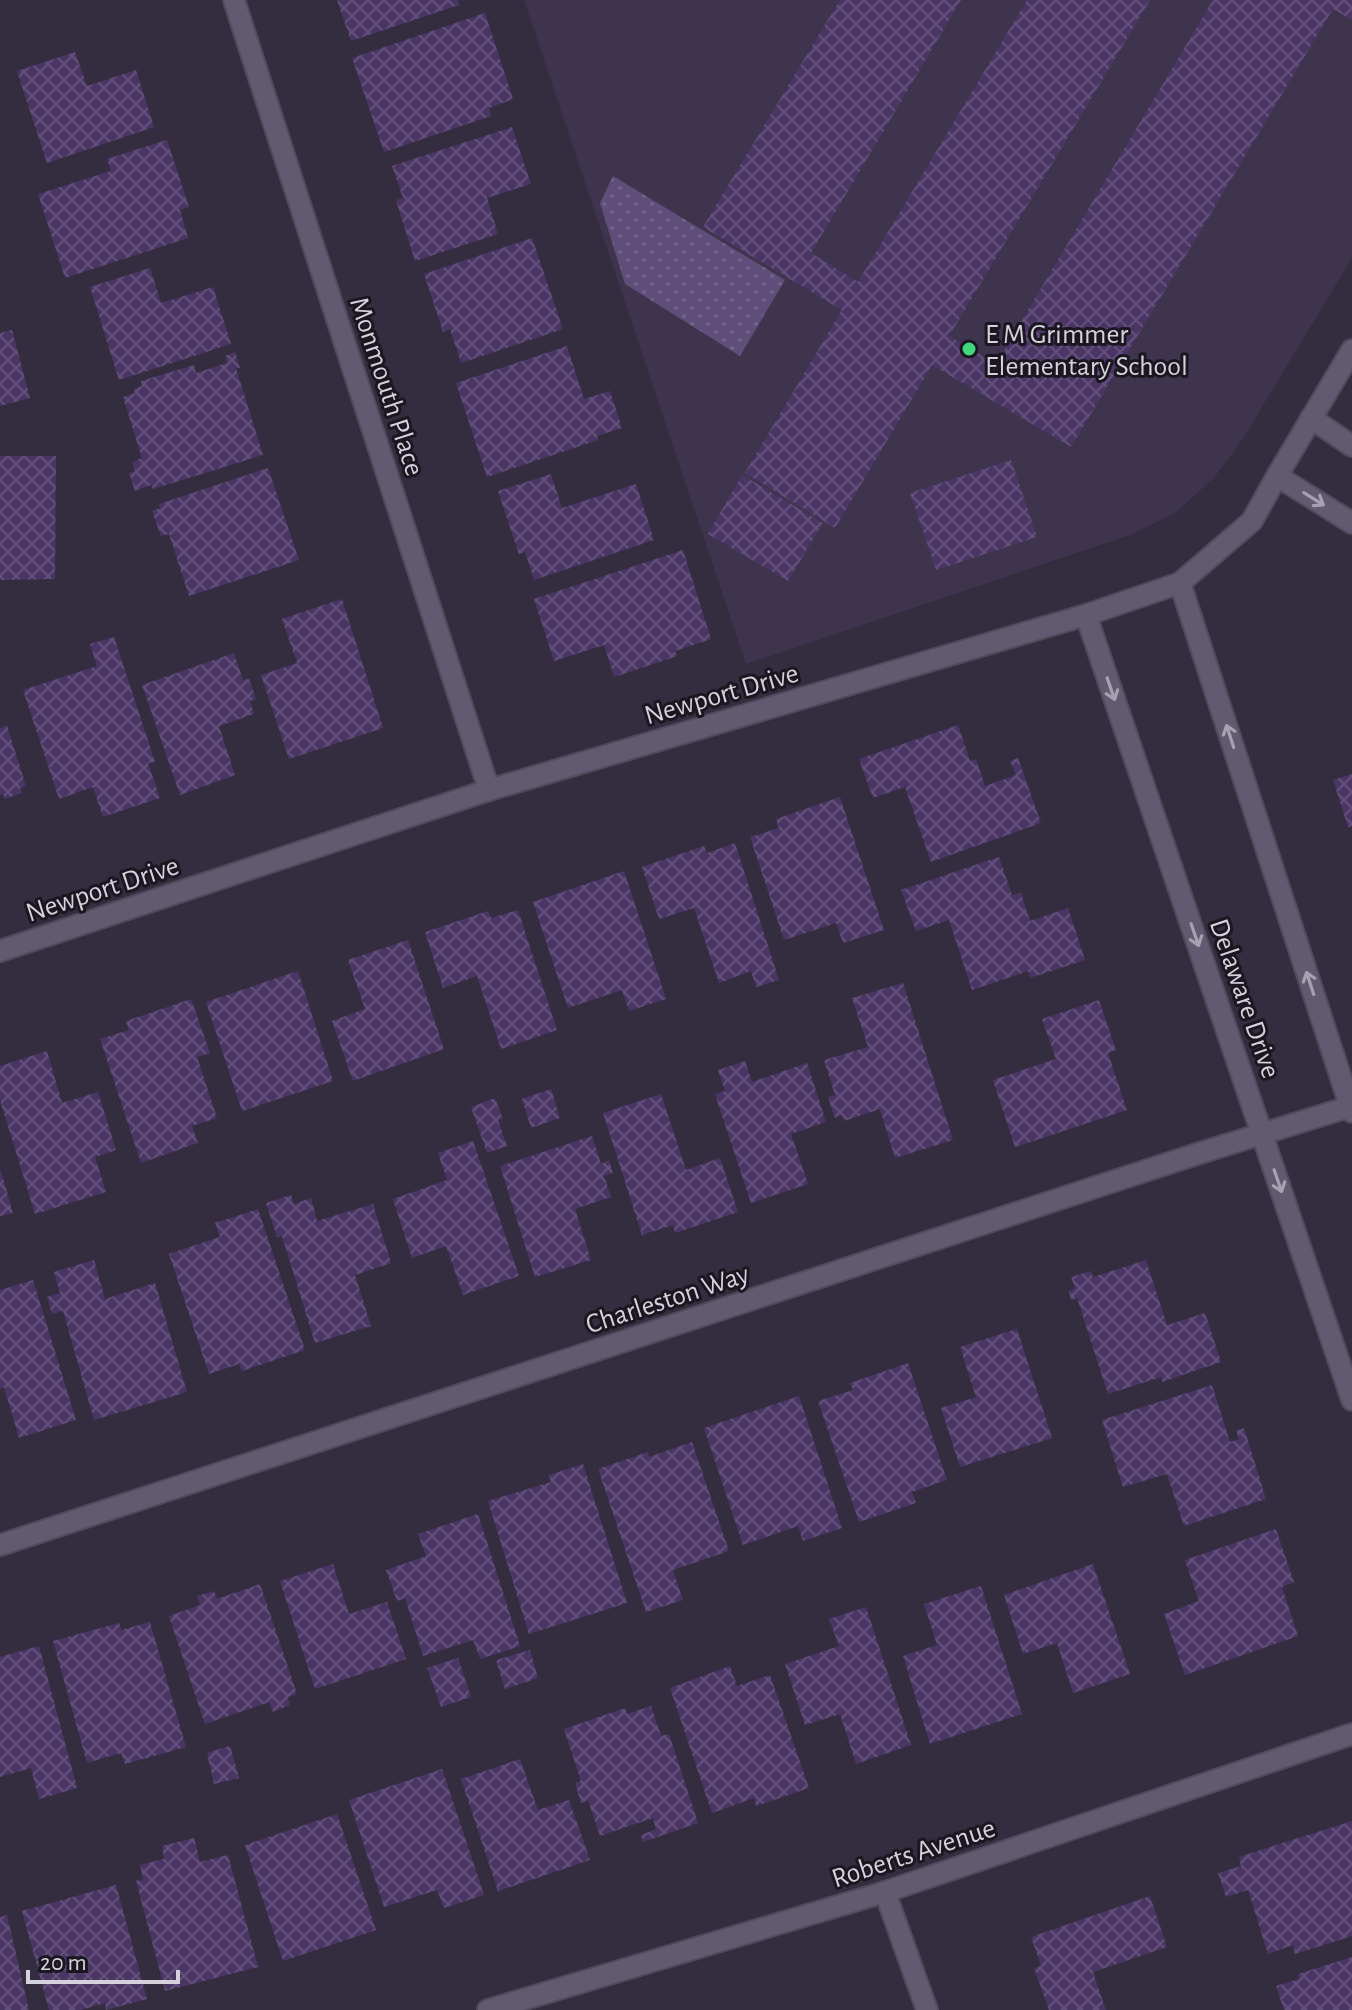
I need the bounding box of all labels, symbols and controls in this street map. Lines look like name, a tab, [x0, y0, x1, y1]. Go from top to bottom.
street label: Monmouth Place	[344, 294, 428, 479]
place label: E M Grimmer Elementary School	[985, 321, 1188, 381]
marker: E M Grimmer Elementary School	[960, 340, 978, 358]
one-way arrow	[1303, 491, 1325, 508]
street label: Newport Drive	[641, 660, 802, 730]
one-way arrow	[1104, 676, 1119, 701]
one-way arrow	[1222, 724, 1236, 749]
street label: Newport Drive	[23, 852, 183, 928]
street label: Delaware Drive	[1204, 915, 1284, 1082]
one-way arrow	[1188, 922, 1203, 947]
one-way arrow	[1302, 971, 1317, 997]
one-way arrow	[1272, 1168, 1287, 1193]
street label: Charleston Way	[582, 1260, 753, 1340]
street label: Roberts Avenue	[828, 1814, 999, 1894]
scale bar	[28, 1934, 178, 1984]
text: 20 m	[40, 1951, 87, 1975]

